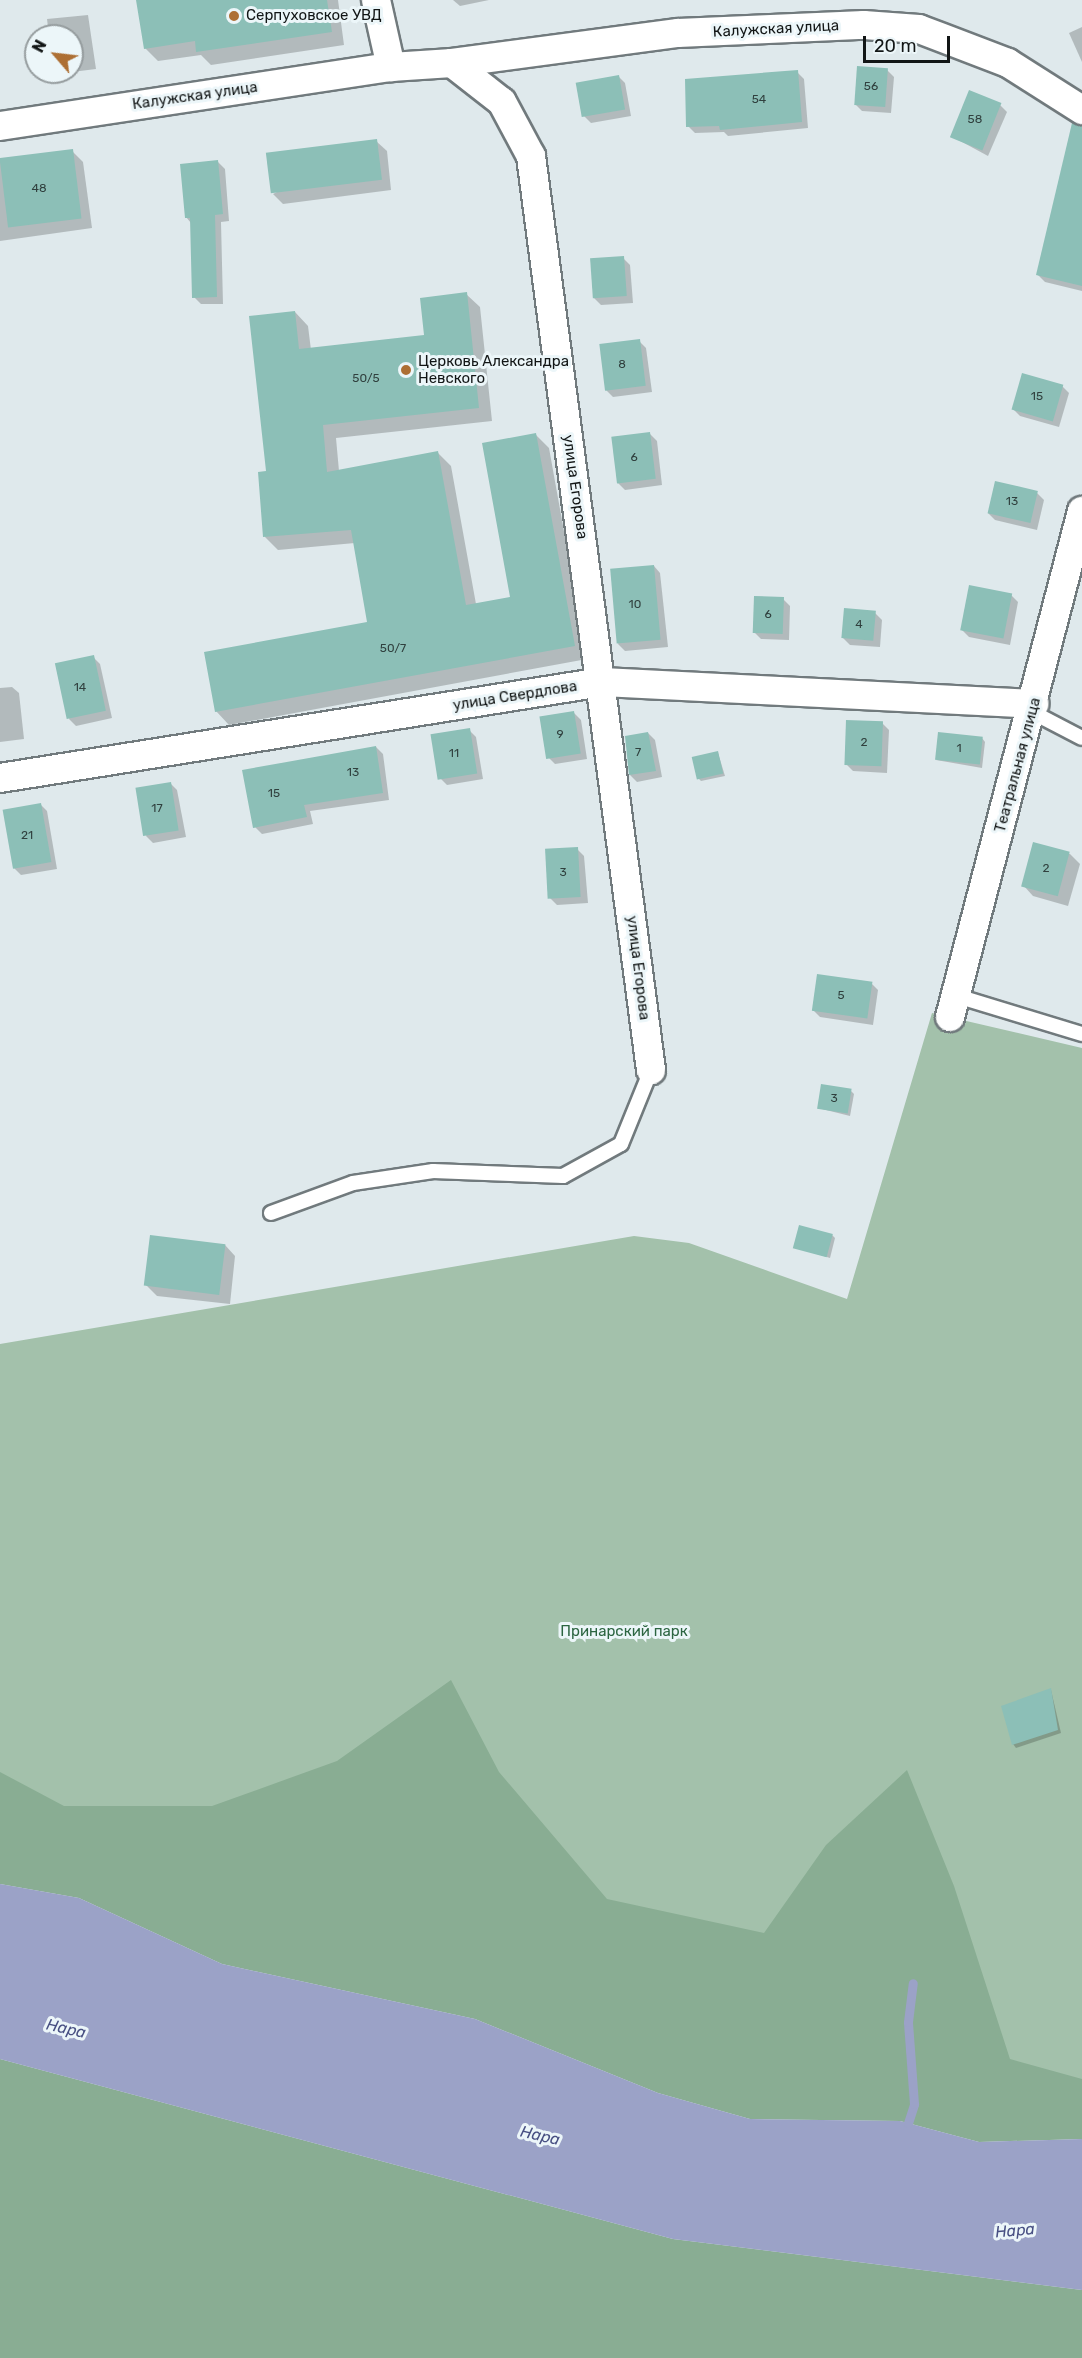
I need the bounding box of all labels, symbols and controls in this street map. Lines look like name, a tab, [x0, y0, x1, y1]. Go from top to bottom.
place label: Серпуховское УВД	[246, 7, 382, 25]
marker: Серпуховское УВД	[227, 9, 241, 23]
street label: Калужская улица	[712, 17, 840, 41]
north arrow	[24, 24, 84, 84]
scale bar	[866, 24, 953, 62]
text: 20 m	[874, 35, 916, 57]
text: N	[28, 37, 51, 56]
street label: Калужская улица	[131, 78, 259, 114]
house number: 56	[864, 80, 878, 94]
house number: 54	[752, 93, 766, 107]
house number: 58	[968, 113, 982, 127]
house number: 48	[31, 182, 47, 196]
place label: Церковь Александра Невского	[418, 352, 569, 387]
house number: 8	[618, 358, 626, 372]
marker: Церковь Александра Невского	[399, 363, 413, 377]
house number: 50/5	[352, 372, 380, 386]
house number: 15	[1031, 390, 1043, 404]
street label: улица Егорова	[559, 434, 591, 540]
house number: 6	[630, 451, 638, 465]
house number: 13	[1006, 495, 1018, 509]
house number: 10	[629, 598, 641, 612]
house number: 6	[764, 608, 772, 622]
house number: 4	[855, 618, 863, 632]
house number: 50/7	[380, 642, 406, 656]
street label: улица Свердлова	[452, 677, 578, 715]
house number: 14	[74, 681, 86, 695]
street label: Театральная улица	[991, 696, 1045, 834]
house number: 9	[556, 728, 564, 742]
house number: 2	[860, 736, 868, 750]
house number: 1	[956, 742, 962, 756]
house number: 7	[635, 746, 641, 760]
house number: 11	[449, 747, 459, 761]
house number: 13	[347, 766, 359, 780]
house number: 15	[268, 787, 280, 801]
house number: 17	[151, 802, 163, 816]
house number: 21	[21, 829, 33, 843]
house number: 2	[1042, 862, 1050, 876]
house number: 3	[559, 866, 567, 880]
street label: улица Егорова	[623, 915, 653, 1021]
house number: 5	[837, 989, 845, 1003]
house number: 3	[830, 1092, 838, 1106]
park label: Принарский парк	[560, 1623, 688, 1641]
water label: Нара	[44, 2015, 88, 2043]
water label: Нара	[518, 2122, 562, 2150]
water label: Нара	[994, 2220, 1036, 2242]

